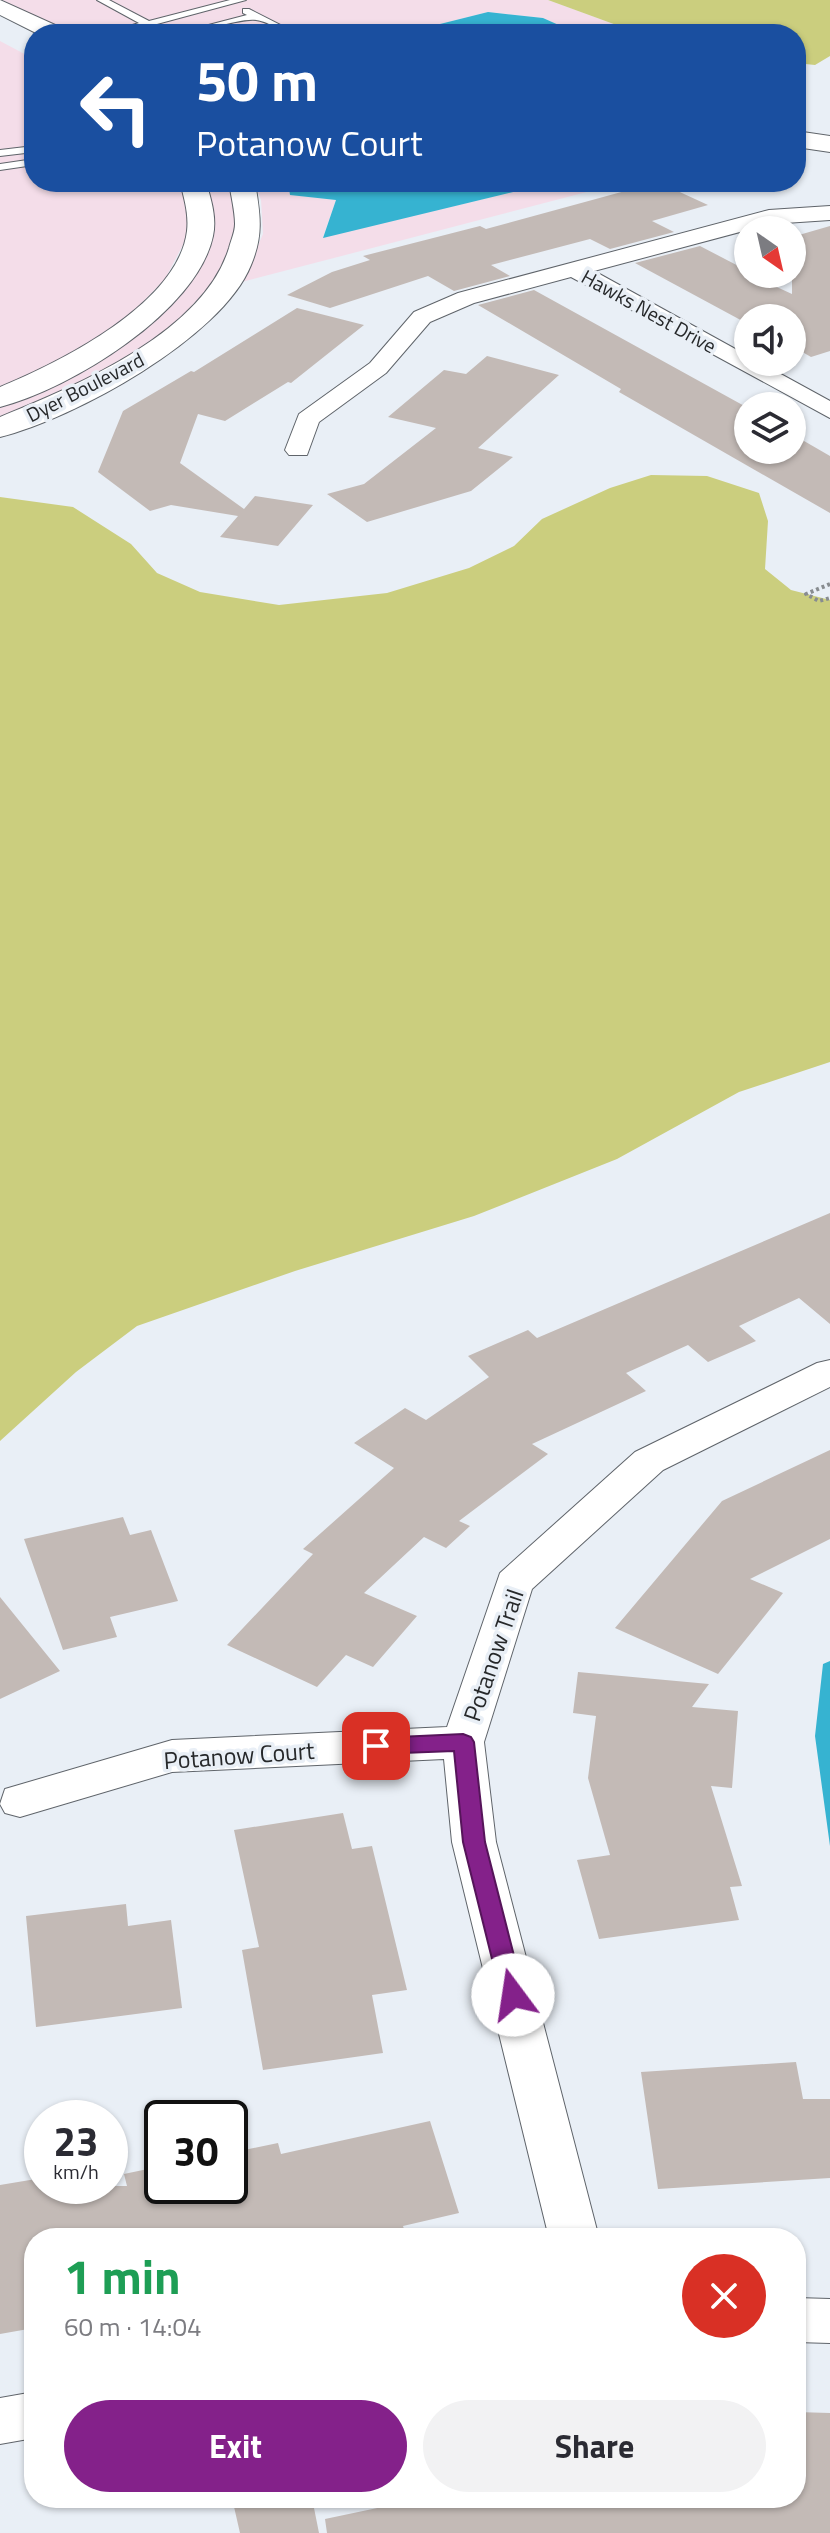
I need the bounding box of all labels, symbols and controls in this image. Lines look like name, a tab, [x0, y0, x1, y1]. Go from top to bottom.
text: 50 m	[196, 38, 318, 123]
icon: left	[64, 56, 168, 160]
text: Potanow Court	[196, 115, 423, 170]
north arrow	[734, 216, 806, 288]
map controls	[734, 216, 806, 464]
street label: Hawks Nest Drive	[576, 261, 722, 361]
button: sound	[734, 304, 806, 376]
street label: Dyer Boulevard	[21, 344, 149, 430]
button: layers	[734, 392, 806, 464]
street label: Potanow Trail	[454, 1584, 532, 1726]
pin	[342, 1712, 410, 1780]
icon: arrive	[354, 1724, 398, 1768]
street label: Potanow Court	[162, 1732, 316, 1778]
position arrow	[471, 1953, 555, 2037]
speed limit sign: 30	[144, 2100, 248, 2204]
text: 23	[54, 2111, 98, 2172]
text: km/h	[53, 2156, 99, 2187]
text: 1 min	[64, 2240, 181, 2313]
button: close	[682, 2254, 766, 2338]
text: 60 m · 14:04	[64, 2307, 202, 2346]
button: Exit	[64, 2400, 407, 2492]
button: Share	[423, 2400, 766, 2492]

